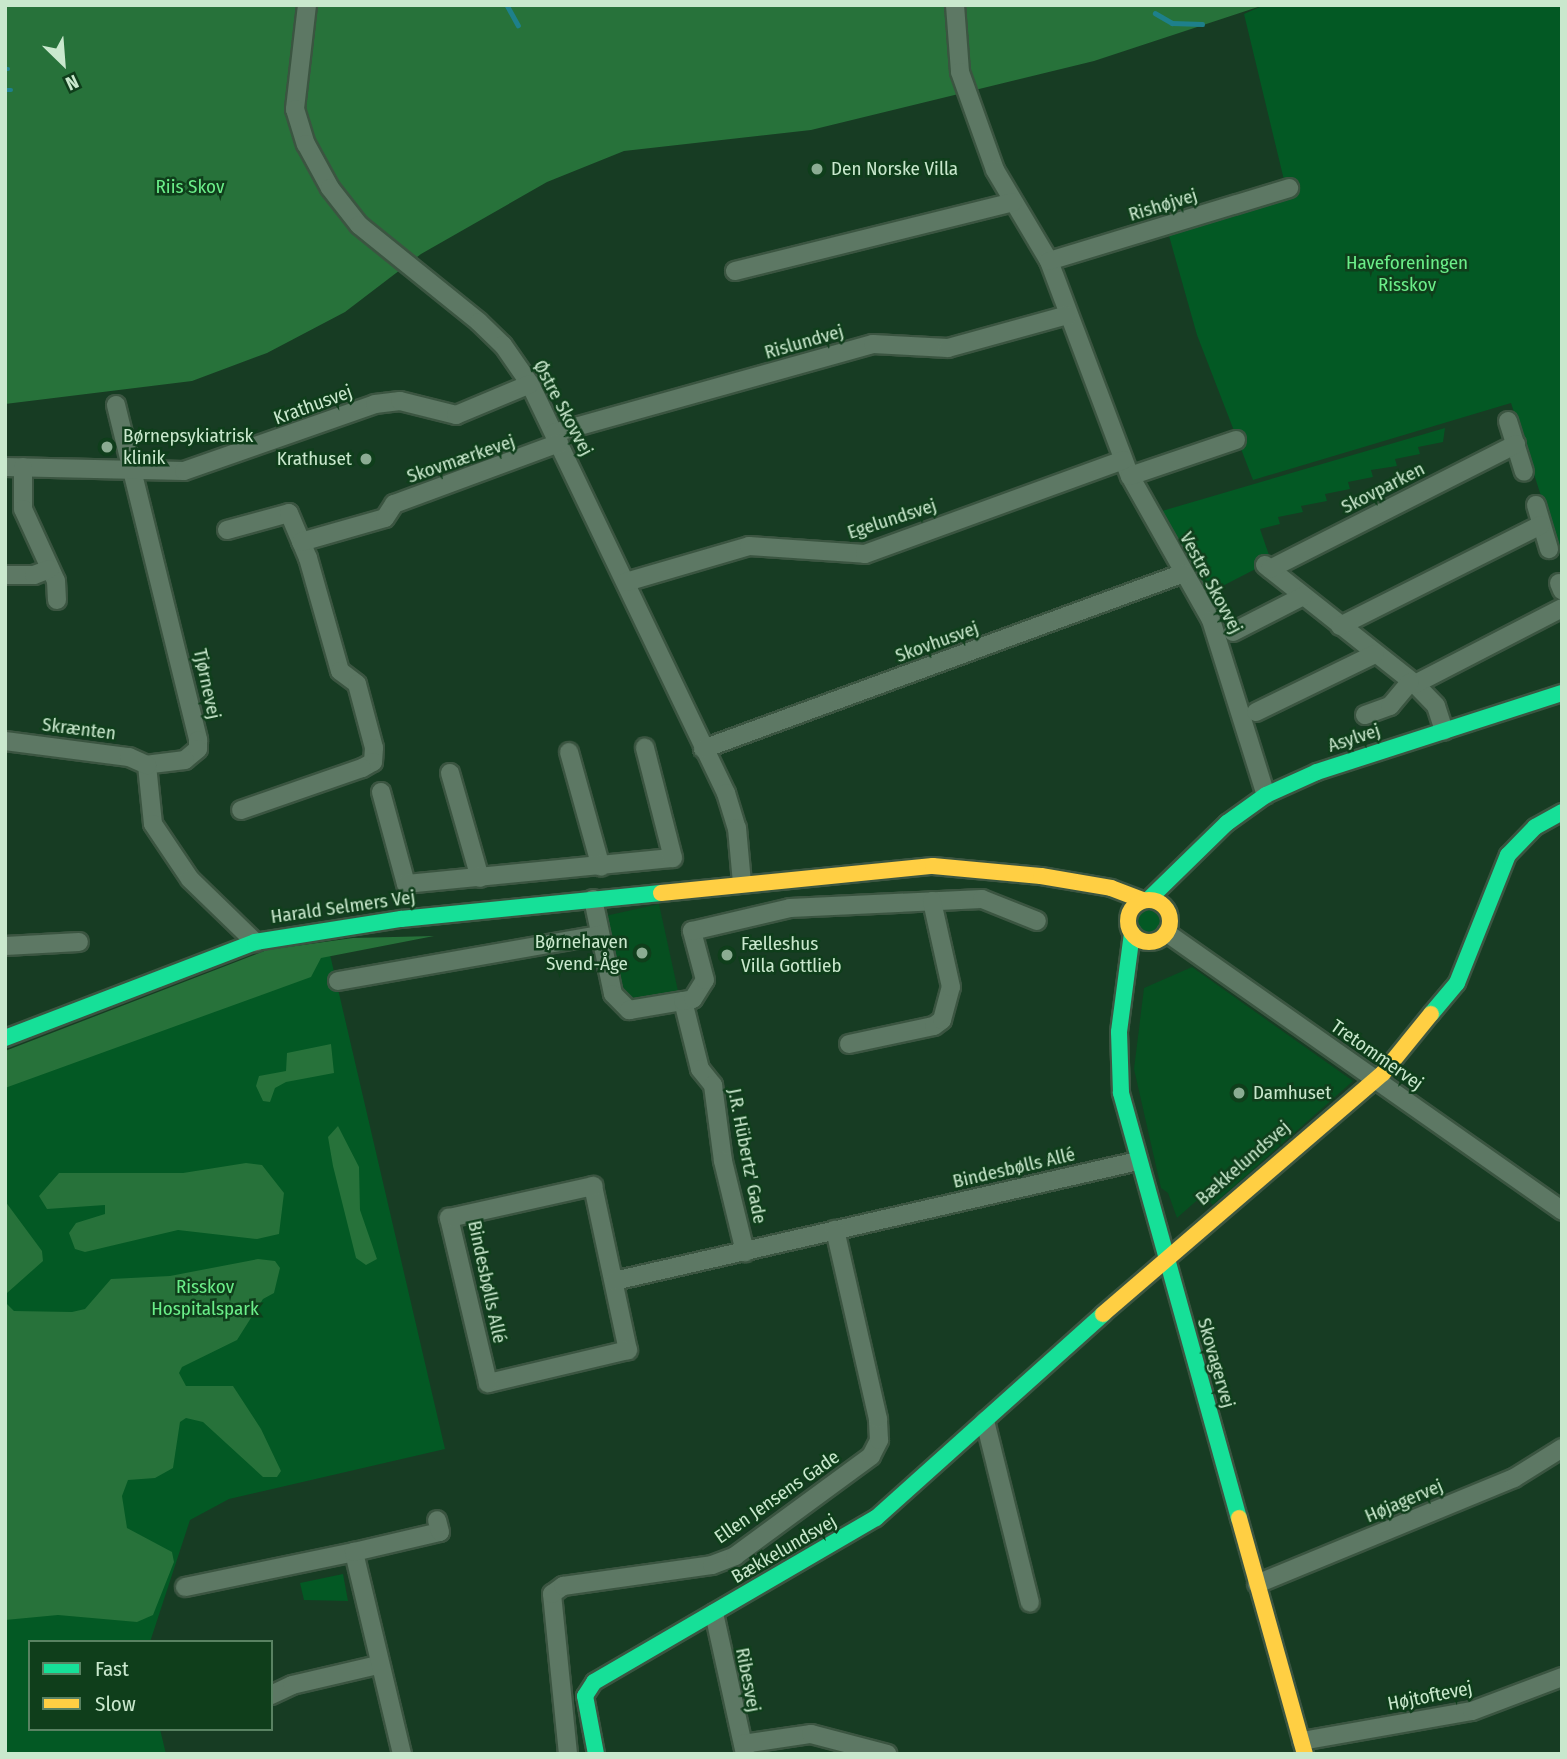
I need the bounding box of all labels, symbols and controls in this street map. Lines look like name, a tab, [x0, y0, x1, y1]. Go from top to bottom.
north arrow	[28, 28, 98, 98]
text: N	[62, 70, 82, 95]
place label: Den Norske Villa	[831, 158, 958, 180]
marker: Den Norske Villa	[809, 161, 825, 177]
park label: Riis Skov	[156, 176, 224, 198]
street label: Rishøjvej	[1126, 184, 1200, 226]
park label: Haveforeningen Risskov	[1346, 252, 1468, 296]
street label: Rislundvej	[762, 320, 846, 364]
street label: Østre Skovvej	[528, 356, 598, 460]
street label: Krathusvej	[271, 380, 355, 430]
place label: Børnepsykiatrisk klinik	[123, 425, 253, 469]
street label: Skovmærkevej	[404, 430, 518, 488]
marker: Børnepsykiatrisk klinik	[97, 437, 117, 457]
place label: Krathuset	[277, 448, 352, 470]
marker: Krathuset	[358, 451, 374, 467]
street label: Skovparken	[1338, 457, 1428, 519]
street label: Egelundsvej	[845, 494, 939, 544]
street label: Vestre Skovvej	[1175, 528, 1247, 638]
street label: Skovhusvej	[892, 616, 982, 668]
street label: Tjørnevej	[188, 647, 226, 721]
street label: Skrænten	[41, 713, 117, 745]
street label: Asylvej	[1325, 719, 1383, 757]
street label: Harald Selmers Vej	[269, 886, 417, 928]
place label: Børnehaven Svend-Åge	[535, 931, 628, 975]
place label: Fælleshus Villa Gottlieb	[741, 933, 842, 977]
marker: Børnehaven Svend-Åge	[634, 945, 650, 961]
marker: Fælleshus Villa Gottlieb	[719, 947, 735, 963]
street label: Tretommervej	[1326, 1015, 1428, 1095]
place label: Damhuset	[1253, 1082, 1331, 1104]
marker: Damhuset	[1231, 1085, 1247, 1101]
street label: J.R. Hübertz' Gade	[723, 1086, 771, 1226]
street label: Bækkelundsvej	[1191, 1116, 1295, 1210]
street label: Bindesbølls Allé	[951, 1143, 1077, 1193]
street label: Bindesbølls Allé	[463, 1219, 511, 1345]
park label: Risskov Hospitalspark	[151, 1276, 259, 1320]
street label: Skovagervej	[1192, 1315, 1240, 1411]
street label: Ellen Jensens Gade	[710, 1445, 844, 1549]
street label: Højagervej	[1362, 1474, 1446, 1528]
street label: Bækkelundsvej	[727, 1510, 841, 1588]
legend	[28, 1640, 273, 1731]
street label: Ribesvej	[731, 1646, 765, 1714]
text: Fast	[95, 1656, 129, 1682]
street label: Højtoftevej	[1386, 1677, 1474, 1715]
text: Slow	[95, 1691, 136, 1717]

